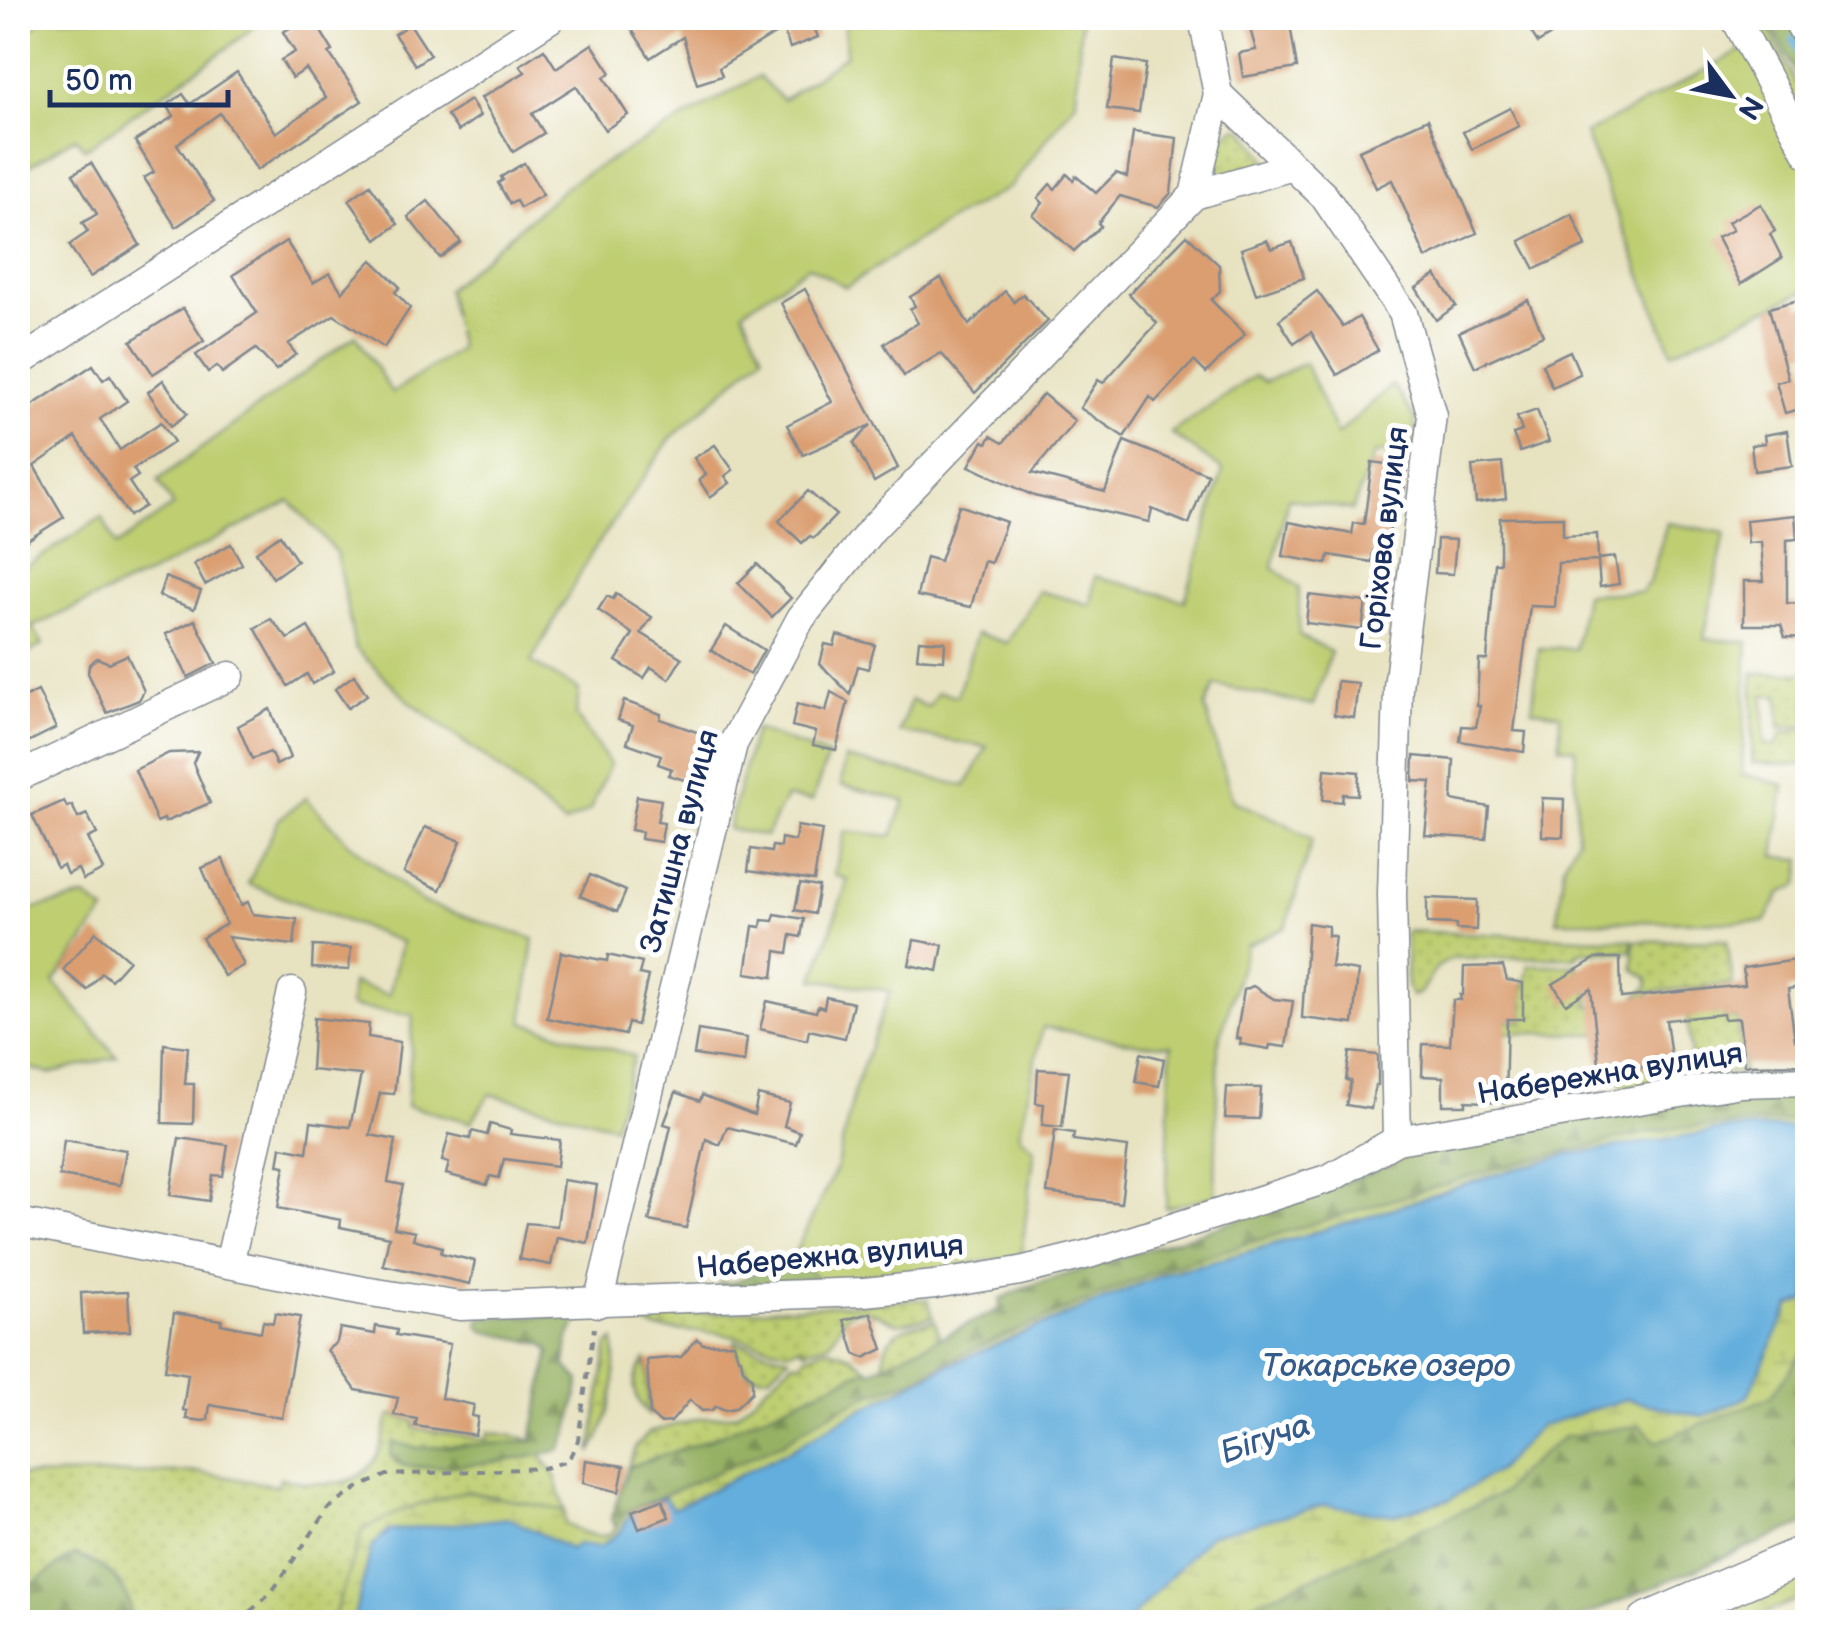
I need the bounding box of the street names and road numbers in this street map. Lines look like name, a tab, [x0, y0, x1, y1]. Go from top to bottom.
street label: Горіхова вулиця	[1353, 424, 1417, 652]
street label: Затишна вулиця	[633, 726, 727, 957]
street label: Набережна вулиця	[1475, 1035, 1745, 1113]
street label: Набережна вулиця	[695, 1227, 965, 1287]

